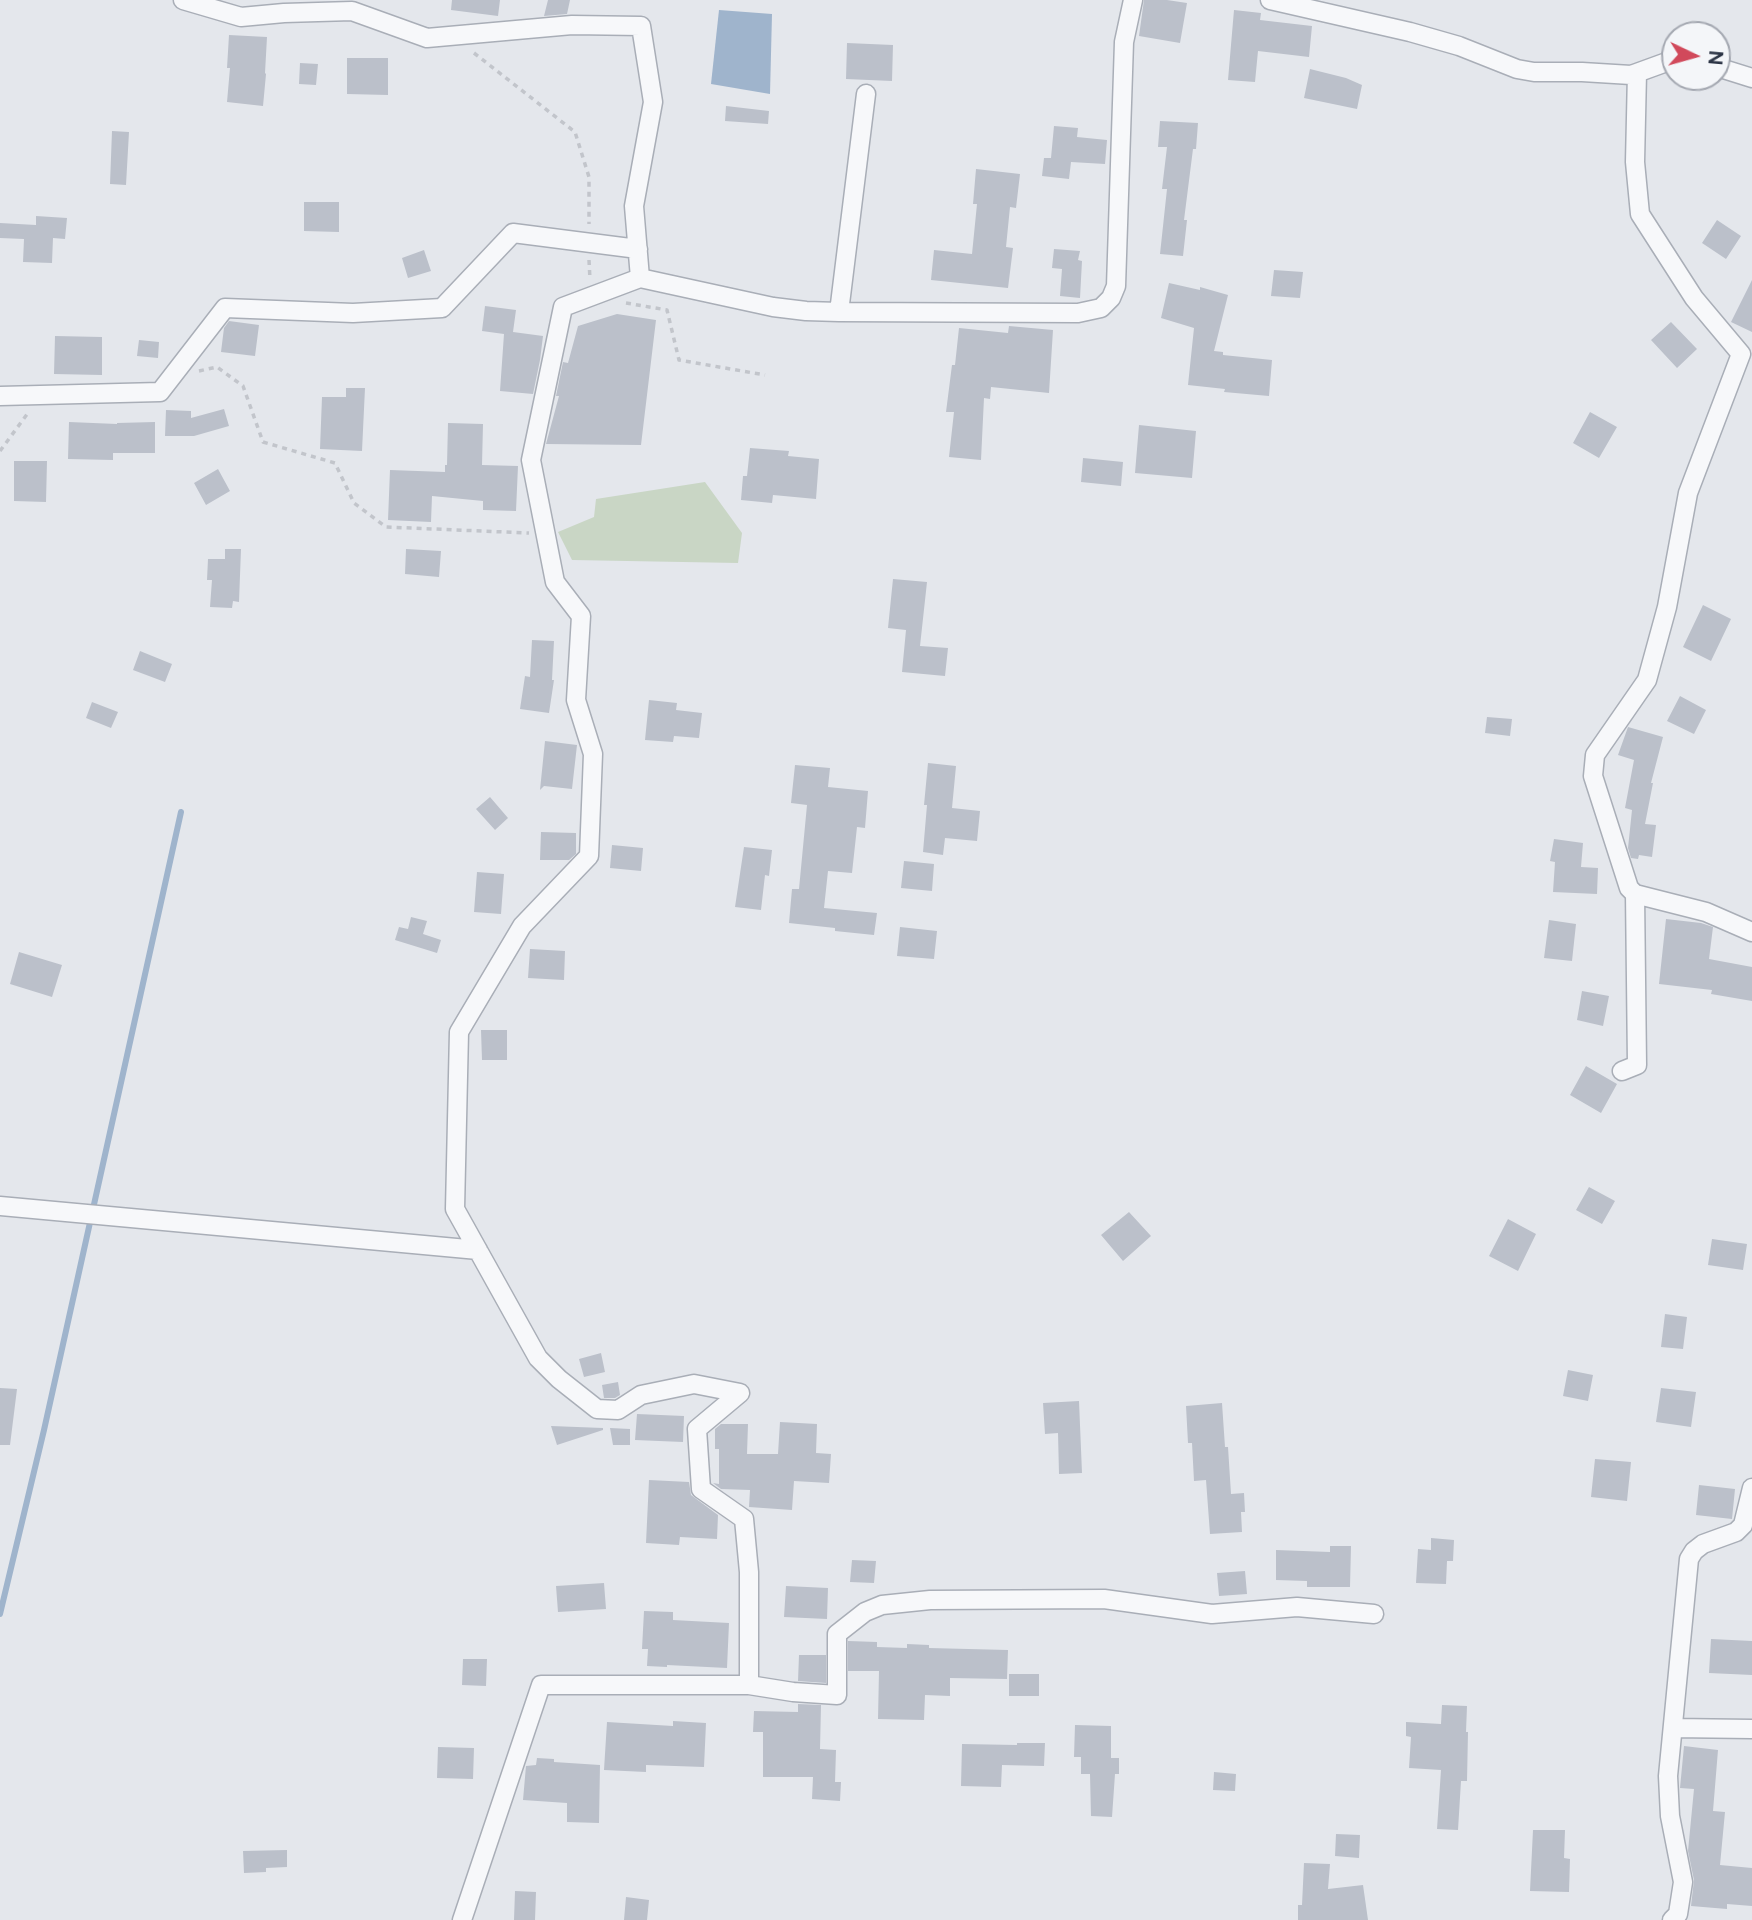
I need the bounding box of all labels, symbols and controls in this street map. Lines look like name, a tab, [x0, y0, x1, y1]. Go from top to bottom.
north arrow	[1661, 21, 1731, 91]
text: N	[1703, 49, 1728, 66]

